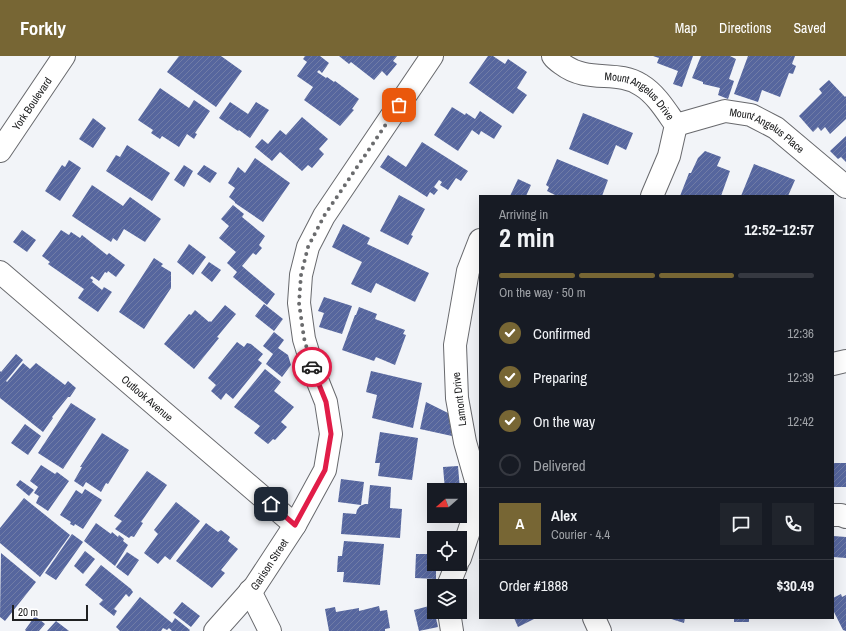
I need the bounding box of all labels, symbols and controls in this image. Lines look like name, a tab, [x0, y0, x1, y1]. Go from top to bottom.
text: Forkly	[20, 15, 66, 41]
text: Map	[675, 19, 697, 37]
text: Directions	[719, 19, 771, 37]
text: Saved	[793, 19, 826, 37]
street label: Mount Angelus Drive	[604, 69, 677, 123]
street label: York Boulevard	[9, 74, 55, 133]
pin	[382, 88, 416, 122]
icon: bag	[388, 94, 410, 116]
street label: Mount Angelus Place	[728, 105, 807, 156]
text: Arriving in	[499, 206, 548, 223]
text: 12:52–12:57	[744, 219, 814, 240]
text: 2 min	[499, 220, 555, 255]
text: On the way · 50 m	[499, 284, 586, 301]
icon: check	[499, 322, 521, 344]
text: Confirmed	[533, 323, 590, 344]
text: 12:36	[787, 325, 814, 342]
courier	[292, 347, 332, 387]
icon: car	[301, 356, 323, 378]
icon: check	[499, 366, 521, 388]
text: Preparing	[533, 367, 587, 388]
text: 12:39	[787, 369, 814, 386]
street label: Lamont Drive	[449, 371, 469, 427]
street label: Outlook Avenue	[119, 372, 176, 424]
icon: check	[499, 410, 521, 432]
text: On the way	[533, 411, 595, 432]
text: 12:42	[787, 413, 814, 430]
text: Delivered	[533, 455, 586, 476]
north arrow	[427, 483, 467, 523]
map controls	[427, 483, 467, 619]
pin	[254, 487, 288, 521]
icon: home	[260, 493, 282, 515]
button: chat	[720, 503, 762, 545]
button: phone	[772, 503, 814, 545]
text: Alex	[551, 505, 577, 526]
text: A	[516, 513, 524, 534]
text: Courier · 4.4	[551, 526, 610, 543]
button: locate	[427, 531, 467, 571]
street label: Garison Street	[247, 536, 291, 593]
text: Order #1888	[499, 575, 568, 596]
text: $30.49	[776, 575, 814, 596]
button: layers	[427, 579, 467, 619]
scale bar	[12, 603, 88, 622]
text: 20 m	[18, 605, 38, 619]

